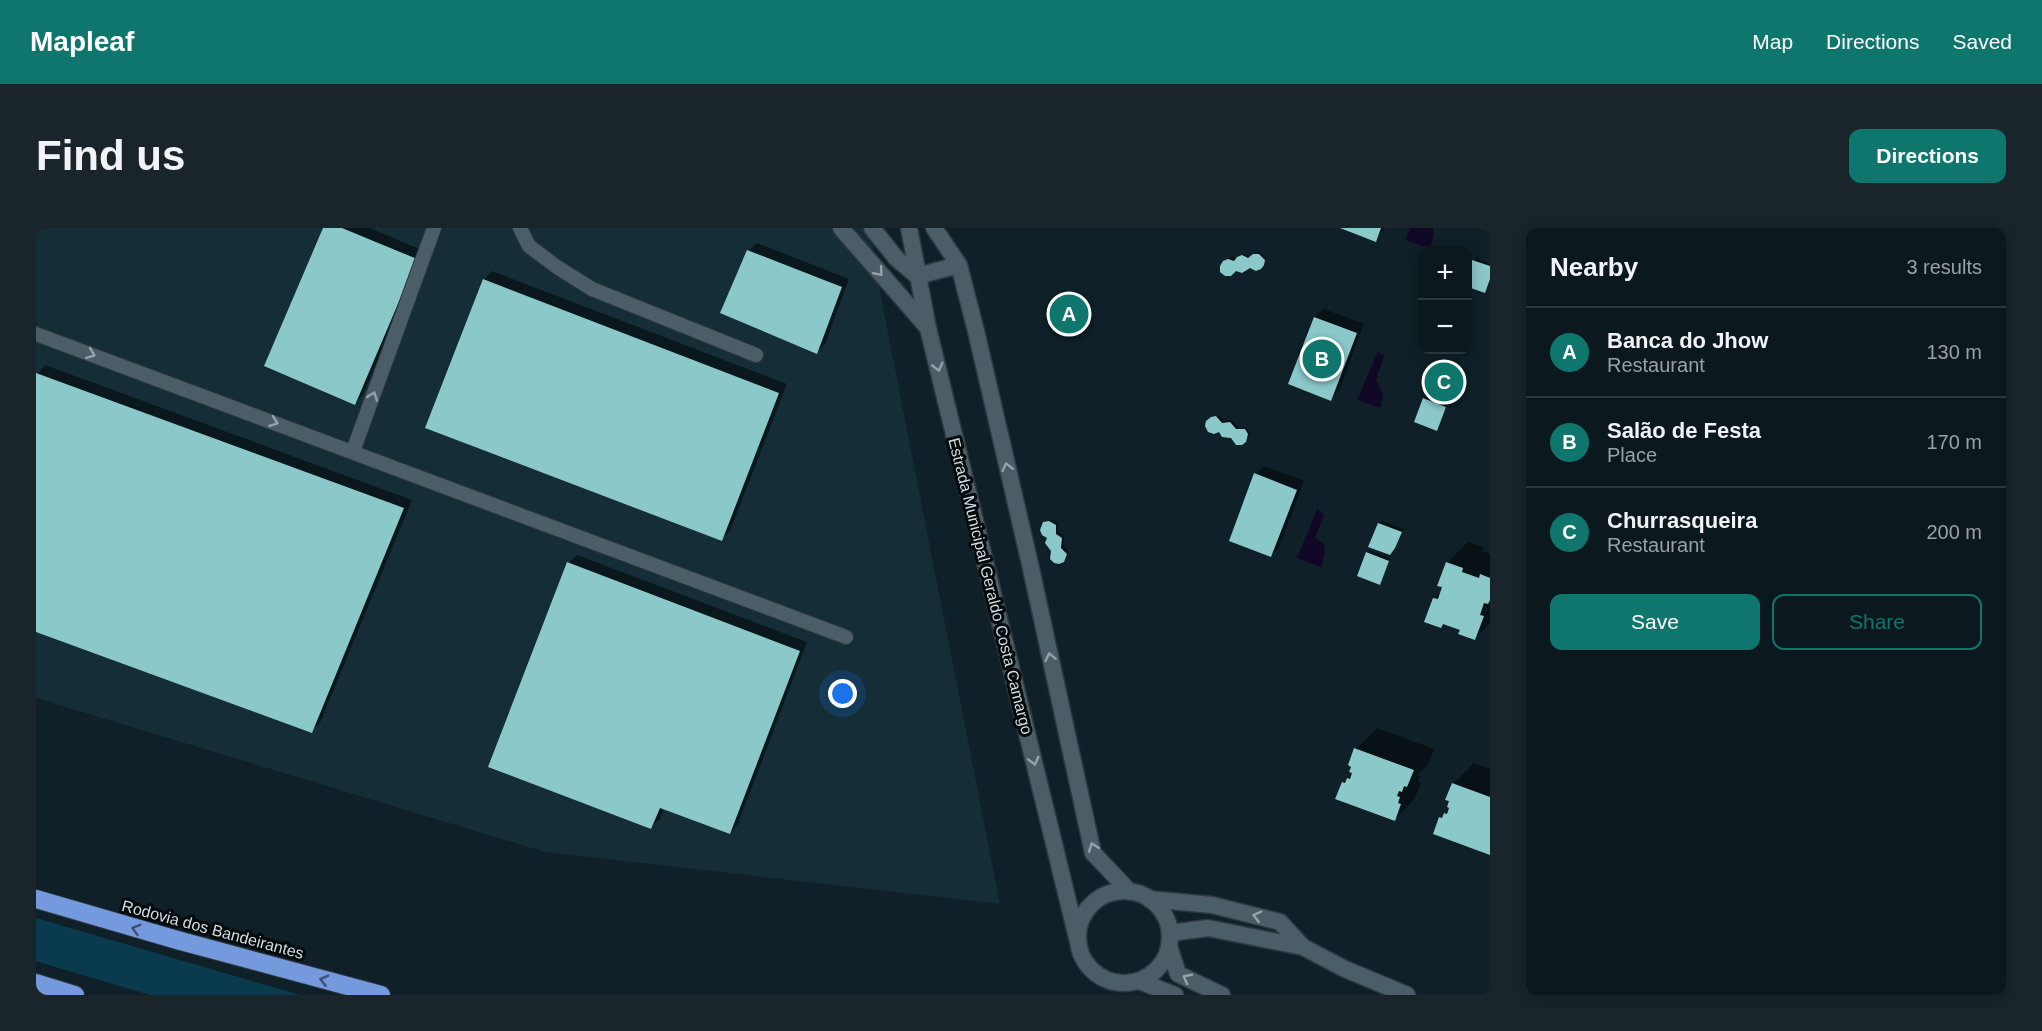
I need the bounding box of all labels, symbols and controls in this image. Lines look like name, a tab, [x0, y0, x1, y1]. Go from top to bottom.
text: Mapleaf	[30, 26, 134, 57]
text: Map	[1752, 30, 1793, 53]
text: Directions	[1826, 30, 1919, 53]
text: Saved	[1952, 30, 2012, 53]
button: Directions	[1849, 129, 2006, 183]
text: Find us	[36, 132, 185, 179]
map controls	[1418, 246, 1472, 354]
button: +	[1418, 246, 1472, 300]
text: Nearby	[1550, 252, 1638, 282]
text: 3 results	[1906, 256, 1982, 278]
one-way arrow	[872, 265, 883, 276]
pin: A	[1050, 292, 1088, 337]
button: −	[1418, 300, 1472, 354]
text: Banca do Jhow	[1607, 328, 1768, 353]
pin: B	[1302, 336, 1342, 382]
text: A	[1562, 341, 1577, 363]
text: 130 m	[1926, 341, 1982, 363]
one-way arrow	[85, 347, 96, 360]
text: Restaurant	[1607, 354, 1705, 376]
pin: C	[1424, 360, 1464, 404]
one-way arrow	[931, 362, 944, 372]
one-way arrow	[365, 391, 378, 402]
one-way arrow	[268, 415, 279, 427]
text: Salão de Festa	[1607, 418, 1761, 443]
text: B	[1562, 431, 1577, 453]
text: 170 m	[1926, 431, 1982, 453]
street label: Estrada Municipal Geraldo Costa Camargo	[945, 436, 1036, 736]
text: Place	[1607, 444, 1657, 466]
one-way arrow	[1002, 462, 1015, 472]
text: Churrasqueira	[1607, 508, 1757, 533]
text: C	[1562, 521, 1577, 543]
text: 200 m	[1926, 521, 1982, 543]
text: Restaurant	[1607, 534, 1705, 556]
button: Save	[1550, 594, 1760, 650]
button: Share	[1772, 594, 1982, 650]
one-way arrow	[1045, 652, 1058, 662]
your location	[828, 679, 857, 708]
one-way arrow	[1026, 756, 1039, 766]
one-way arrow	[1088, 842, 1101, 853]
street label: Rodovia dos Bandeirantes	[120, 897, 306, 962]
one-way arrow	[1252, 910, 1262, 923]
one-way arrow	[131, 924, 142, 936]
one-way arrow	[1183, 974, 1193, 985]
one-way arrow	[319, 975, 330, 987]

